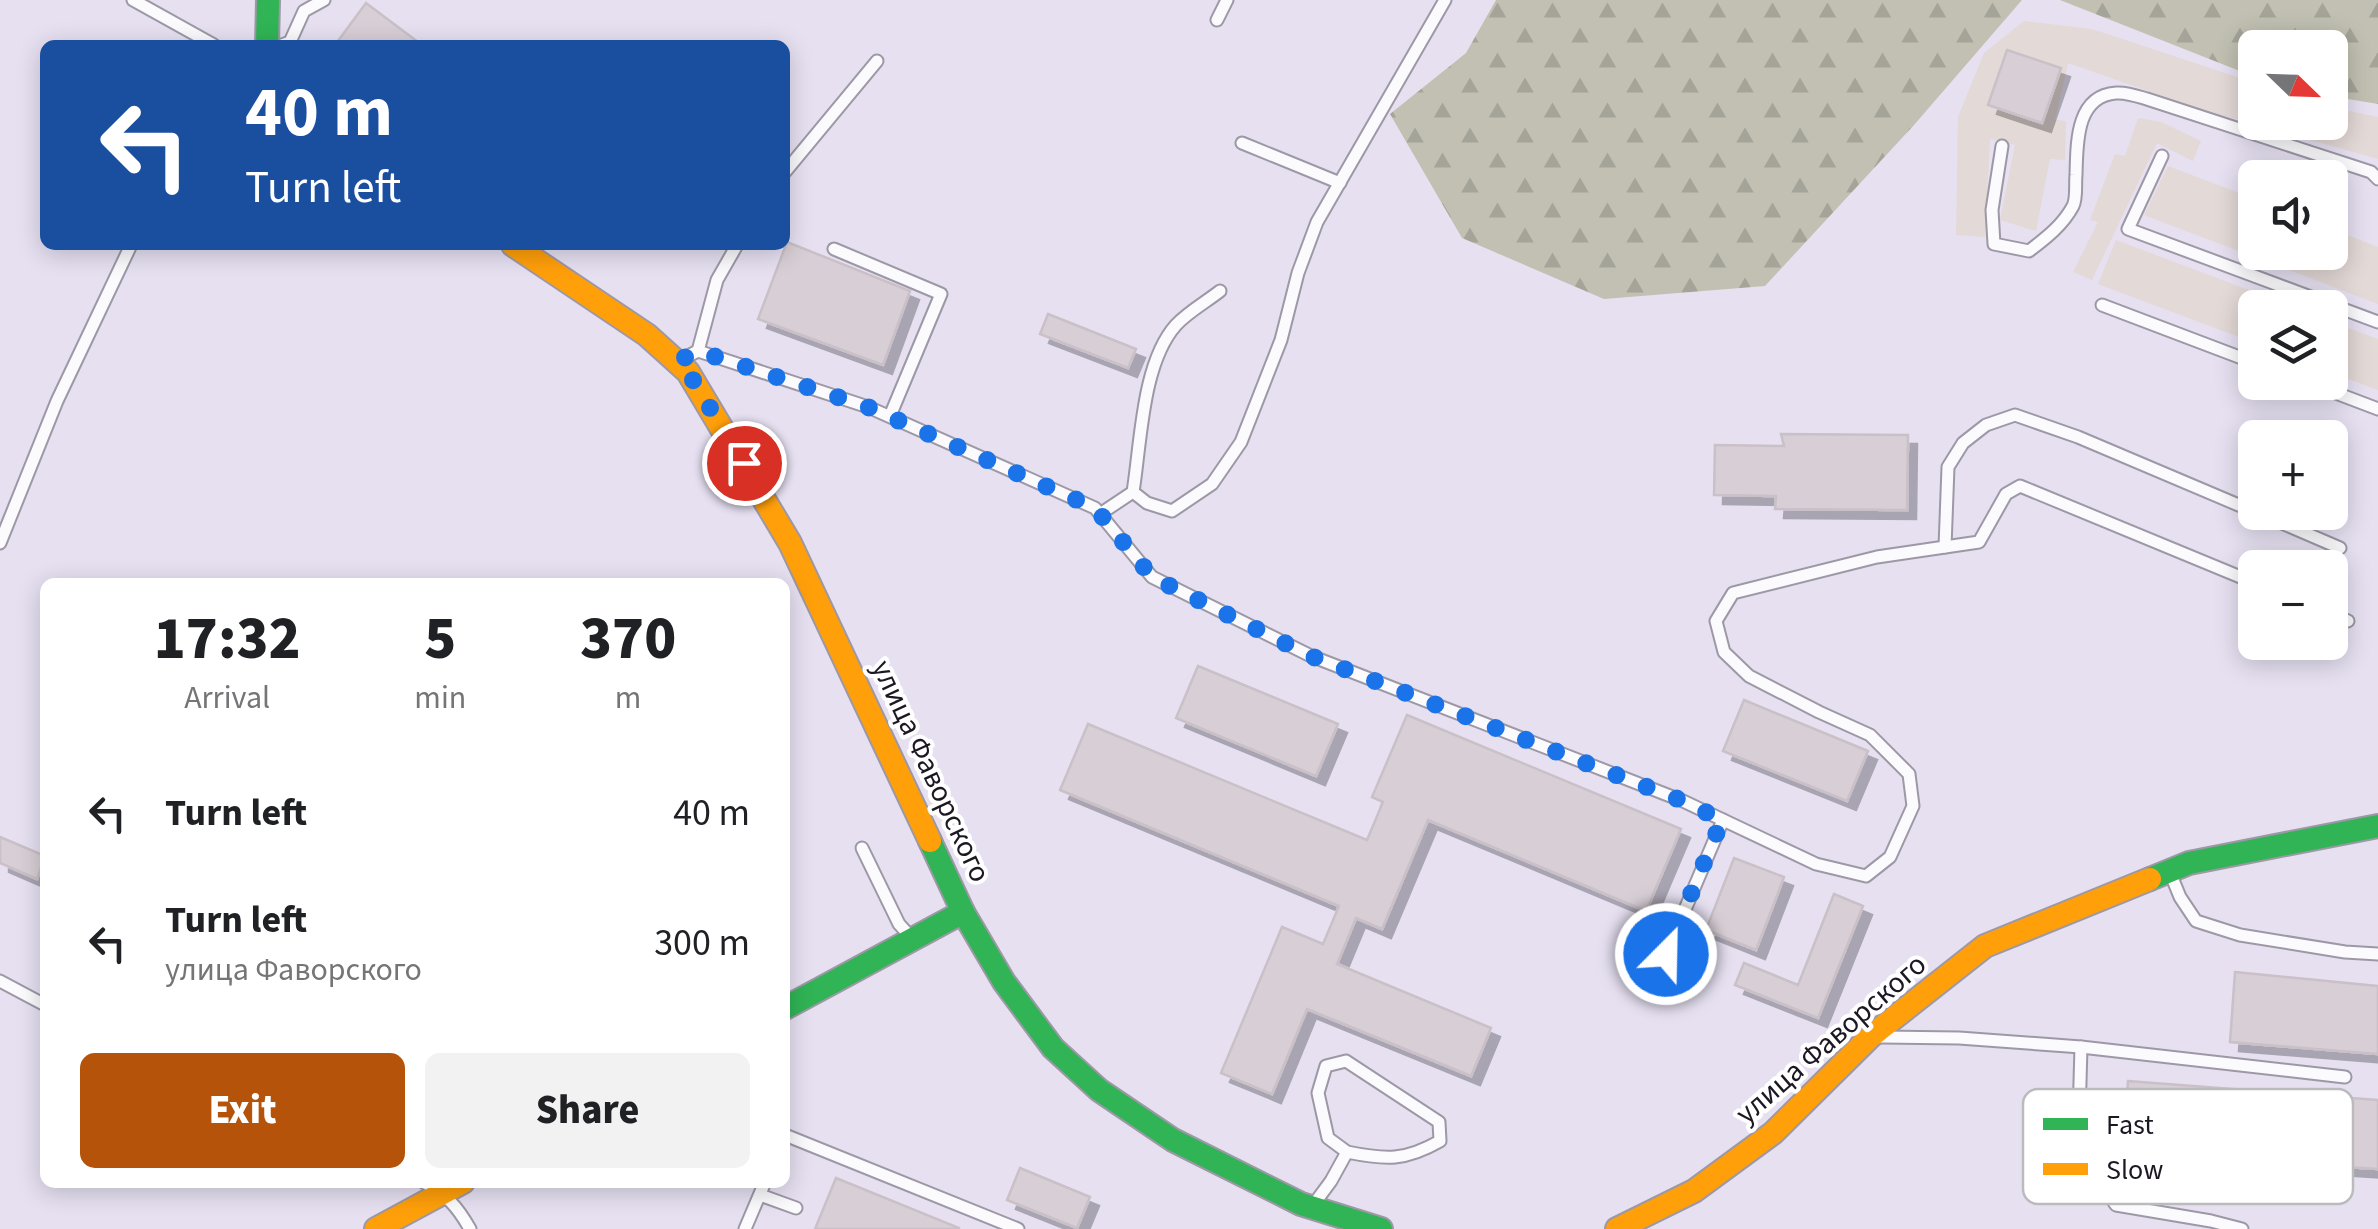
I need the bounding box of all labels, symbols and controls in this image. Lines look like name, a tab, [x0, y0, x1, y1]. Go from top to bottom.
north arrow	[2238, 30, 2348, 140]
map controls	[2238, 30, 2348, 660]
text: 40 m	[245, 63, 393, 163]
icon: left	[80, 80, 210, 210]
text: Turn left	[245, 156, 401, 220]
button: sound	[2238, 160, 2348, 270]
button: layers	[2238, 290, 2348, 400]
button: +	[2238, 420, 2348, 530]
pin	[702, 421, 787, 506]
icon: arrive	[717, 436, 772, 491]
button: −	[2238, 550, 2348, 660]
text: 17:32	[154, 597, 301, 682]
text: 5	[424, 597, 456, 682]
text: 370	[580, 597, 676, 682]
street label: улица Фаворского	[861, 653, 1001, 889]
text: Arrival	[184, 675, 270, 721]
text: min	[414, 675, 466, 721]
text: m	[615, 675, 641, 721]
icon: left	[80, 786, 135, 841]
text: Turn left	[165, 786, 307, 840]
text: 40 m	[673, 786, 750, 840]
text: Turn left	[165, 893, 307, 947]
position arrow	[1614, 902, 1718, 1006]
icon: left	[80, 916, 135, 971]
text: 300 m	[654, 916, 750, 970]
street label: улица Фаворского	[1726, 944, 1936, 1134]
text: улица Фаворского	[165, 947, 422, 993]
button: Exit	[80, 1053, 405, 1168]
button: Share	[425, 1053, 750, 1168]
legend	[2023, 1089, 2353, 1204]
text: Fast	[2106, 1105, 2154, 1145]
text: Slow	[2106, 1150, 2163, 1190]

